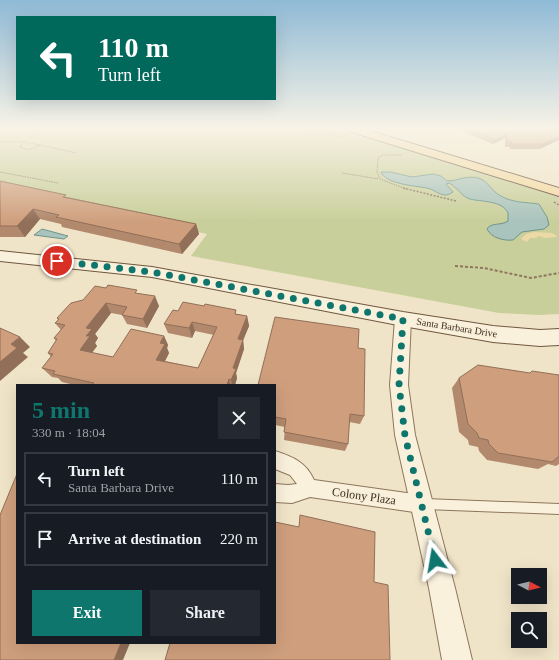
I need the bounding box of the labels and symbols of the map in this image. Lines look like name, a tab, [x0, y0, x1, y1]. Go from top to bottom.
pin	[40, 244, 74, 278]
street label: Santa Barbara Drive	[416, 316, 499, 339]
street label: Colony Plaza	[331, 485, 397, 508]
position arrow	[414, 539, 456, 581]
north arrow	[511, 568, 547, 604]

